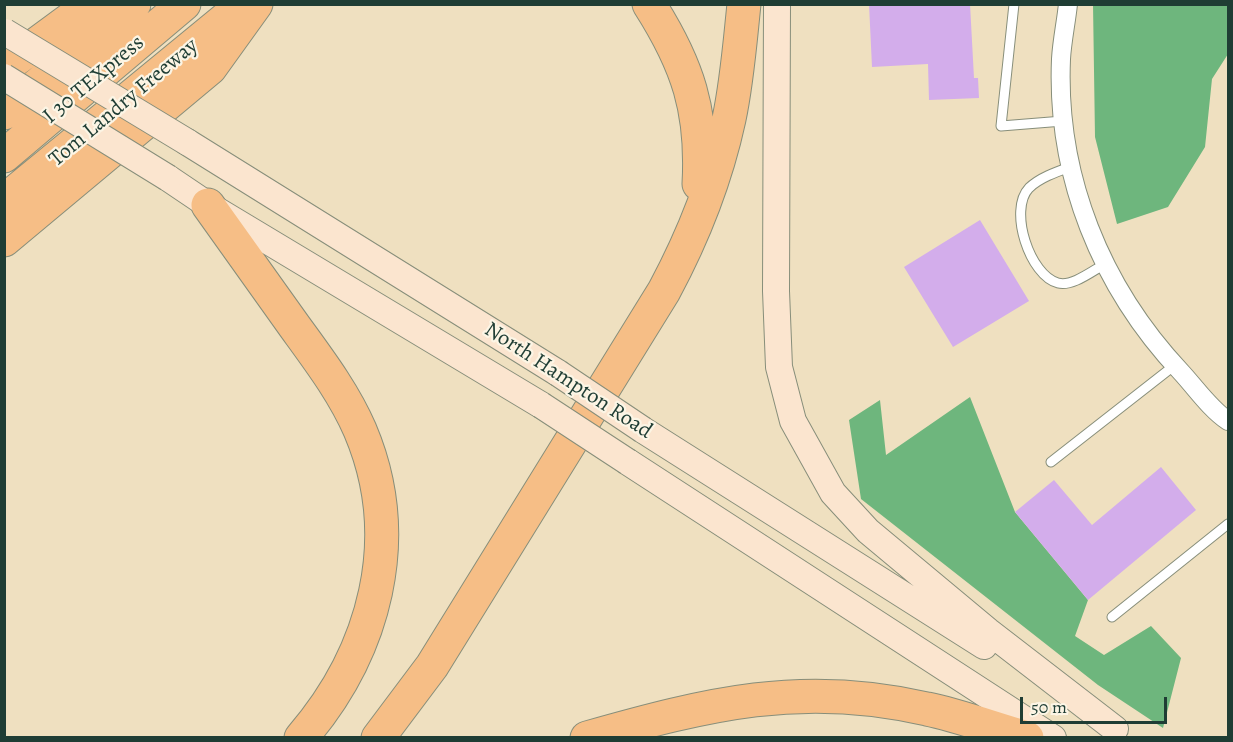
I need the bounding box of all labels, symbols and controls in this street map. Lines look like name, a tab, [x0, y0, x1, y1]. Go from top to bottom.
street label: I 30 TEXpress	[38, 30, 150, 130]
street label: Tom Landry Freeway	[44, 33, 204, 173]
street label: North Hampton Road	[479, 317, 657, 445]
scale bar	[1023, 685, 1170, 723]
text: 50 m	[1031, 695, 1067, 719]

